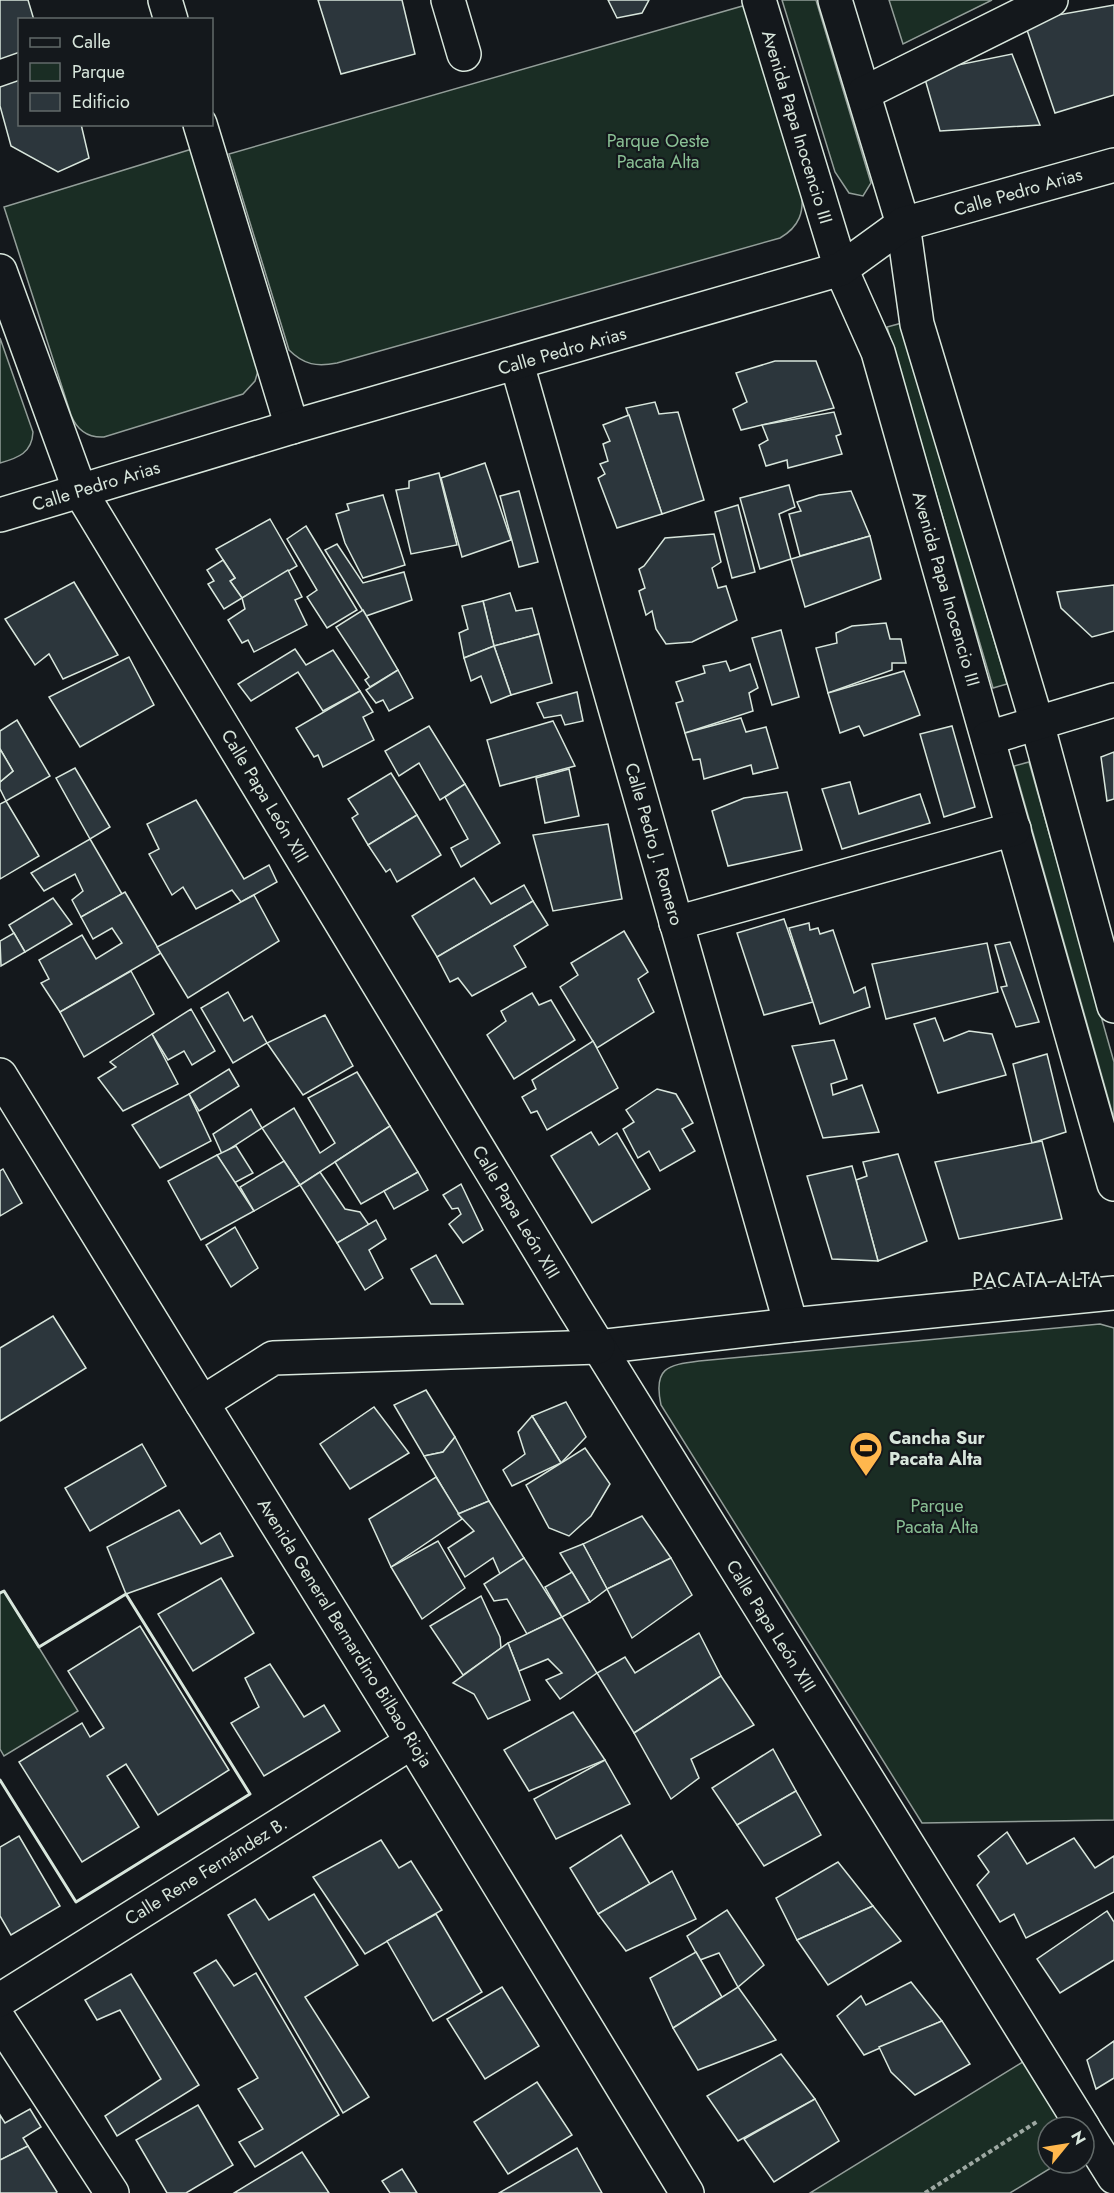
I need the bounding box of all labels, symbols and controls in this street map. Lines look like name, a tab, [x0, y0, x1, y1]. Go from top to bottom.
legend	[18, 18, 213, 126]
street label: Avenida Papa Inocencio III	[755, 27, 839, 227]
text: Calle	[72, 29, 111, 55]
text: Parque	[72, 59, 125, 85]
text: Edificio	[72, 89, 130, 115]
park label: Parque Oeste Pacata Alta	[607, 128, 709, 175]
street label: Calle Pedro Arias	[951, 161, 1085, 223]
street label: Calle Pedro Arias	[495, 320, 629, 382]
street label: Calle Pedro Arias	[29, 454, 163, 518]
street label: Avenida Papa Inocencio III	[906, 489, 986, 689]
street label: Calle Papa León XIII	[215, 724, 315, 868]
street label: Calle Pedro J. Romero	[618, 760, 690, 928]
street label: Calle Papa León XIII	[466, 1140, 566, 1284]
district label: PACATA ALTA	[972, 1266, 1104, 1295]
place label: Cancha Sur Pacata Alta	[889, 1425, 986, 1472]
sports icon: Cancha Sur Pacata Alta	[848, 1430, 884, 1477]
street label: Avenida General Bernardino Bilbao Rioja	[251, 1493, 439, 1773]
park label: Parque Pacata Alta	[896, 1493, 978, 1540]
street label: Calle Papa León XIII	[720, 1555, 822, 1697]
street label: Calle Rene Fernández B.	[120, 1810, 292, 1932]
north arrow	[1036, 2115, 1096, 2175]
text: N	[1065, 2126, 1092, 2149]

